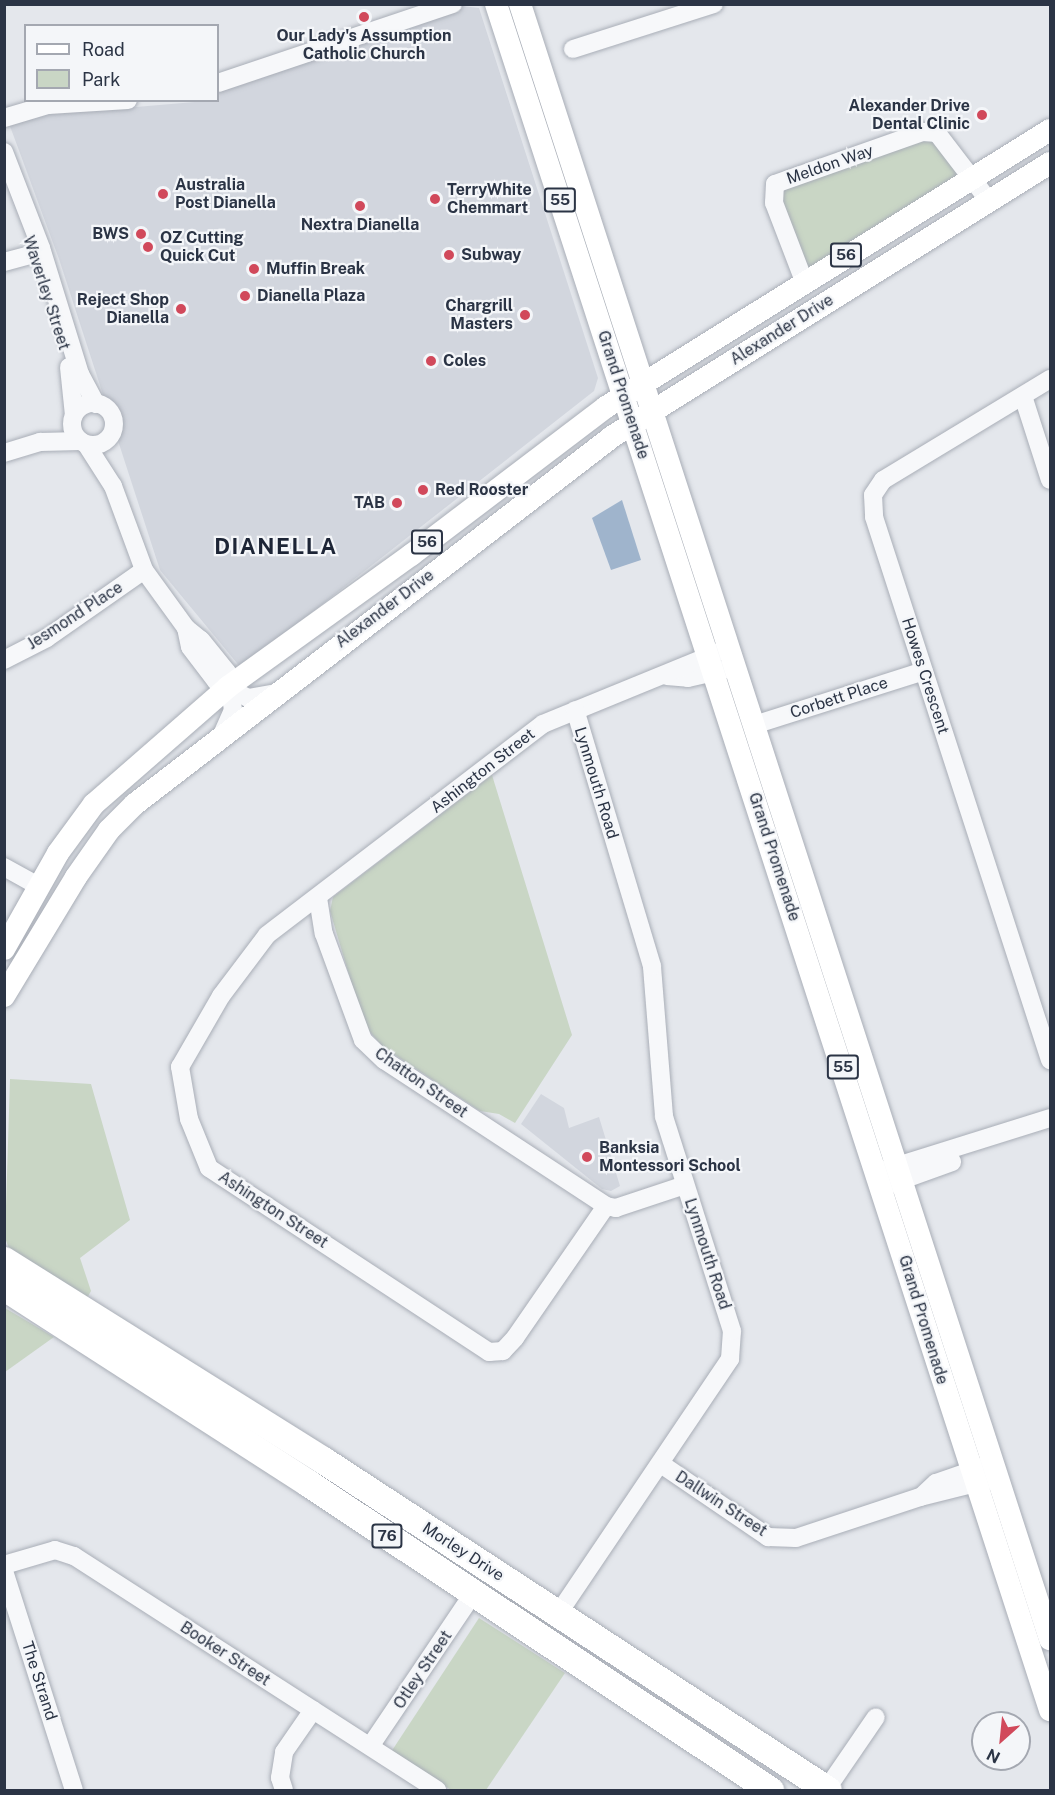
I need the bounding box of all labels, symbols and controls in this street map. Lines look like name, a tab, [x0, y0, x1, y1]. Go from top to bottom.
marker: Our Lady's Assumption Catholic Church	[357, 10, 371, 24]
legend	[24, 24, 219, 102]
place label: Our Lady's Assumption Catholic Church	[276, 26, 452, 64]
text: Road	[82, 39, 125, 60]
text: Park	[82, 69, 120, 90]
place label: Alexander Drive Dental Clinic	[849, 96, 970, 134]
marker: Alexander Drive Dental Clinic	[975, 108, 989, 122]
street label: Meldon Way	[784, 141, 876, 189]
place label: Australia Post Dianella	[175, 175, 276, 213]
place label: TerryWhite Chemmart	[447, 180, 532, 218]
marker: Australia Post Dianella	[156, 187, 170, 201]
road number: 55	[544, 188, 576, 212]
marker: TerryWhite Chemmart	[428, 192, 442, 206]
marker: Nextra Dianella	[353, 199, 367, 213]
place label: Nextra Dianella	[301, 215, 419, 235]
place label: BWS	[92, 224, 129, 244]
marker: BWS	[134, 227, 148, 241]
place label: OZ Cutting Quick Cut	[160, 228, 244, 266]
street label: Waverley Street	[18, 233, 74, 353]
marker: OZ Cutting Quick Cut	[141, 240, 155, 254]
road number: 56	[830, 243, 862, 267]
place label: Subway	[461, 245, 521, 265]
marker: Subway	[442, 248, 456, 262]
place label: Muffin Break	[266, 259, 365, 279]
marker: Muffin Break	[247, 262, 261, 276]
place label: Dianella Plaza	[257, 286, 365, 306]
marker: Dianella Plaza	[238, 289, 252, 303]
place label: Reject Shop Dianella	[77, 290, 169, 328]
street label: Alexander Drive	[727, 291, 837, 369]
place label: Chargrill Masters	[445, 296, 513, 334]
marker: Reject Shop Dianella	[174, 302, 188, 316]
marker: Chargrill Masters	[518, 308, 532, 322]
street label: Grand Promenade	[593, 328, 653, 462]
place label: Coles	[443, 351, 486, 371]
marker: Coles	[424, 354, 438, 368]
place label: Red Rooster	[435, 480, 528, 500]
marker: Red Rooster	[416, 483, 430, 497]
place label: TAB	[354, 493, 385, 513]
marker: TAB	[390, 496, 404, 510]
road number: 56	[410, 530, 444, 554]
district label: DIANELLA	[214, 534, 338, 560]
street label: Alexander Drive	[332, 566, 438, 652]
street label: Jesmond Place	[23, 578, 127, 654]
street label: Howes Crescent	[897, 615, 953, 737]
street label: Corbett Place	[788, 673, 890, 723]
street label: Ashington Street	[427, 724, 539, 818]
street label: Lynmouth Road	[570, 725, 622, 841]
street label: Grand Promenade	[744, 790, 804, 924]
street label: Chatton Street	[371, 1044, 471, 1122]
road number: 55	[826, 1055, 860, 1079]
place label: Banksia Montessori School	[599, 1138, 741, 1176]
marker: Banksia Montessori School	[580, 1150, 594, 1164]
street label: Ashington Street	[215, 1167, 331, 1253]
street label: Lynmouth Road	[680, 1196, 734, 1312]
street label: Grand Promenade	[894, 1253, 952, 1387]
street label: Dallwin Street	[672, 1467, 770, 1541]
street label: Morley Drive	[419, 1518, 507, 1586]
road number: 76	[370, 1524, 404, 1548]
street label: Booker Street	[176, 1618, 274, 1690]
street label: Otley Street	[390, 1627, 456, 1713]
street label: The Strand	[17, 1639, 61, 1723]
north arrow	[971, 1711, 1031, 1771]
text: N	[984, 1744, 1003, 1767]

